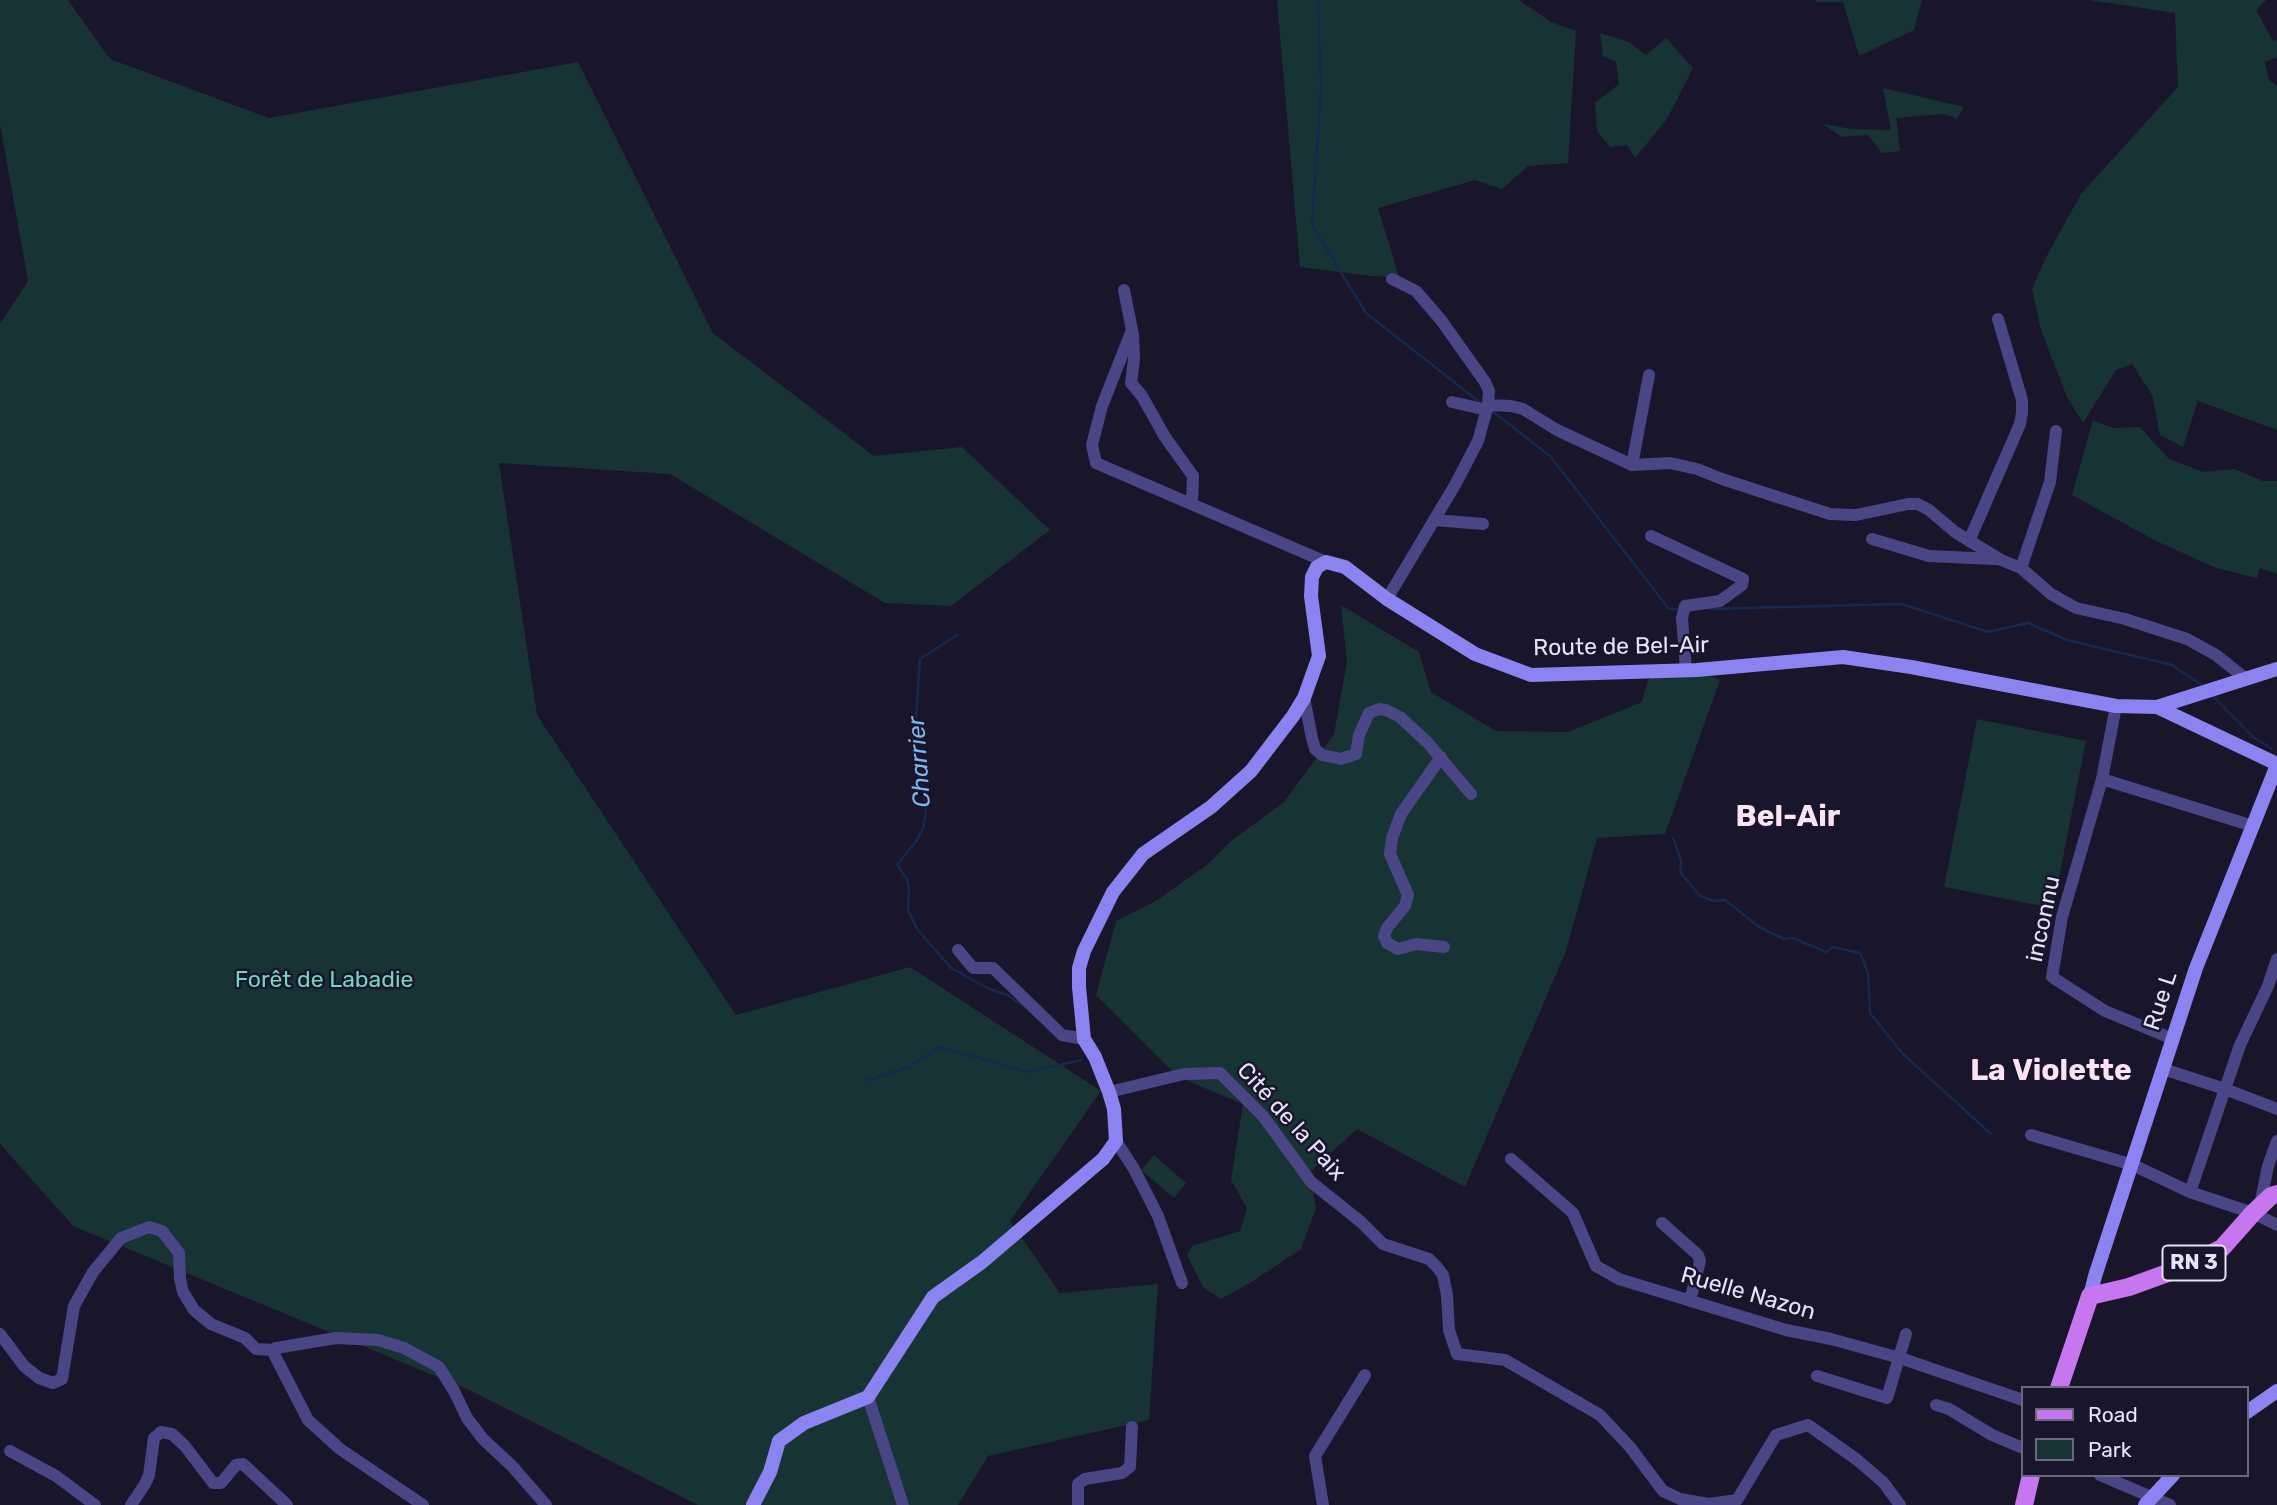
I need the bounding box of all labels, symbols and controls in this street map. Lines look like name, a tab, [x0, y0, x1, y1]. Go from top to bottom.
street label: Route de Bel-Air	[1533, 632, 1709, 662]
water label: Charrier	[902, 715, 938, 809]
district label: Bel-Air	[1736, 799, 1840, 835]
street label: inconnu	[2021, 874, 2067, 964]
park label: Forêt de Labadie	[235, 966, 413, 994]
street label: Rue L	[2139, 968, 2183, 1034]
district label: La Violette	[1970, 1053, 2132, 1089]
street label: Cité de la Paix	[1231, 1057, 1351, 1187]
road number: RN 3	[2162, 1246, 2226, 1280]
street label: Ruelle Nazon	[1677, 1262, 1819, 1326]
legend	[2022, 1386, 2249, 1477]
text: Road	[2088, 1402, 2138, 1427]
text: Park	[2088, 1437, 2132, 1462]

